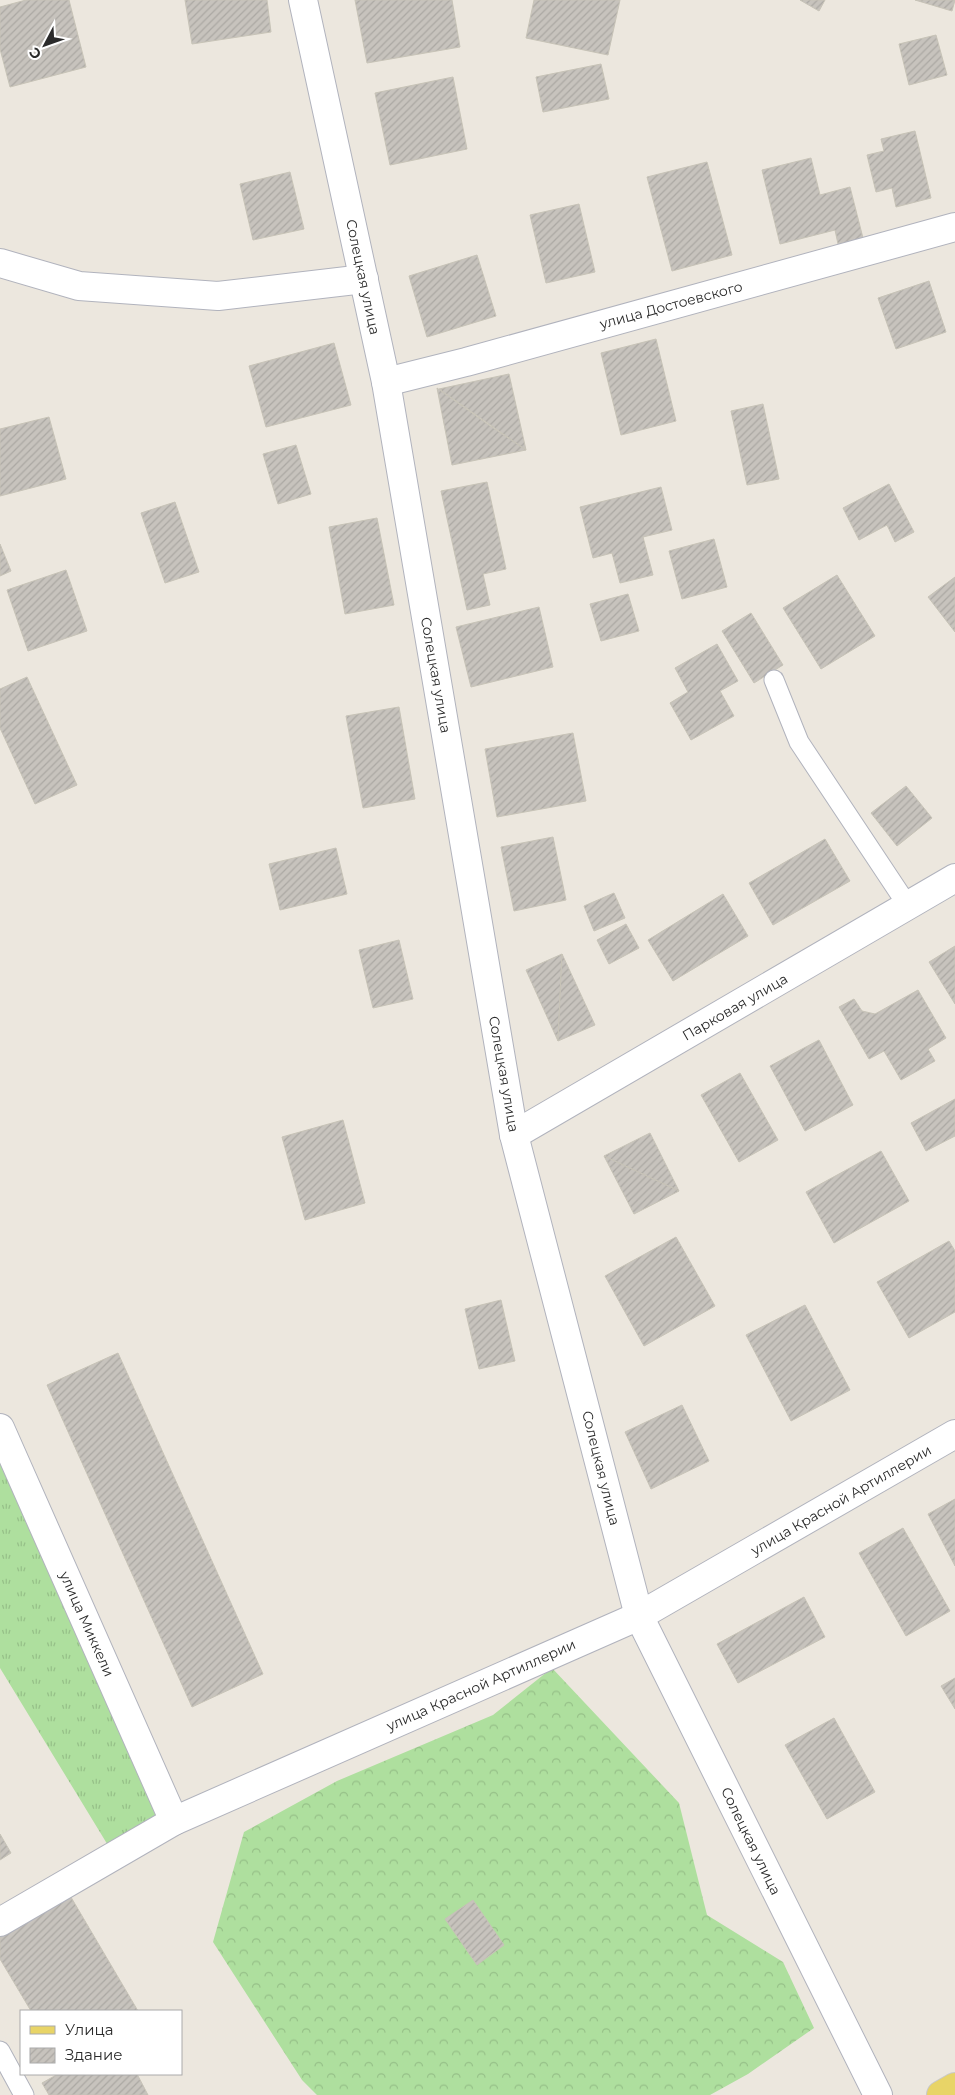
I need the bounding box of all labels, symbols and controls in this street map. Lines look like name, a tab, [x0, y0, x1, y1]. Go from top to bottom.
north arrow	[20, 20, 70, 70]
text: С	[25, 44, 45, 63]
street label: Солецкая улица	[342, 218, 384, 336]
street label: улица Достоевского	[597, 277, 745, 333]
street label: Солецкая улица	[417, 615, 455, 735]
street label: Парковая улица	[679, 970, 791, 1044]
street label: Солецкая улица	[485, 1014, 523, 1134]
street label: Солецкая улица	[578, 1409, 624, 1527]
street label: улица Красной Артиллерии	[747, 1441, 934, 1560]
street label: улица Миккели	[55, 1568, 118, 1680]
street label: улица Красной Артиллерии	[383, 1635, 579, 1735]
street label: Солецкая улица	[717, 1784, 785, 1898]
legend	[20, 2010, 182, 2075]
text: Улица	[65, 2020, 113, 2039]
text: Здание	[65, 2045, 123, 2064]

